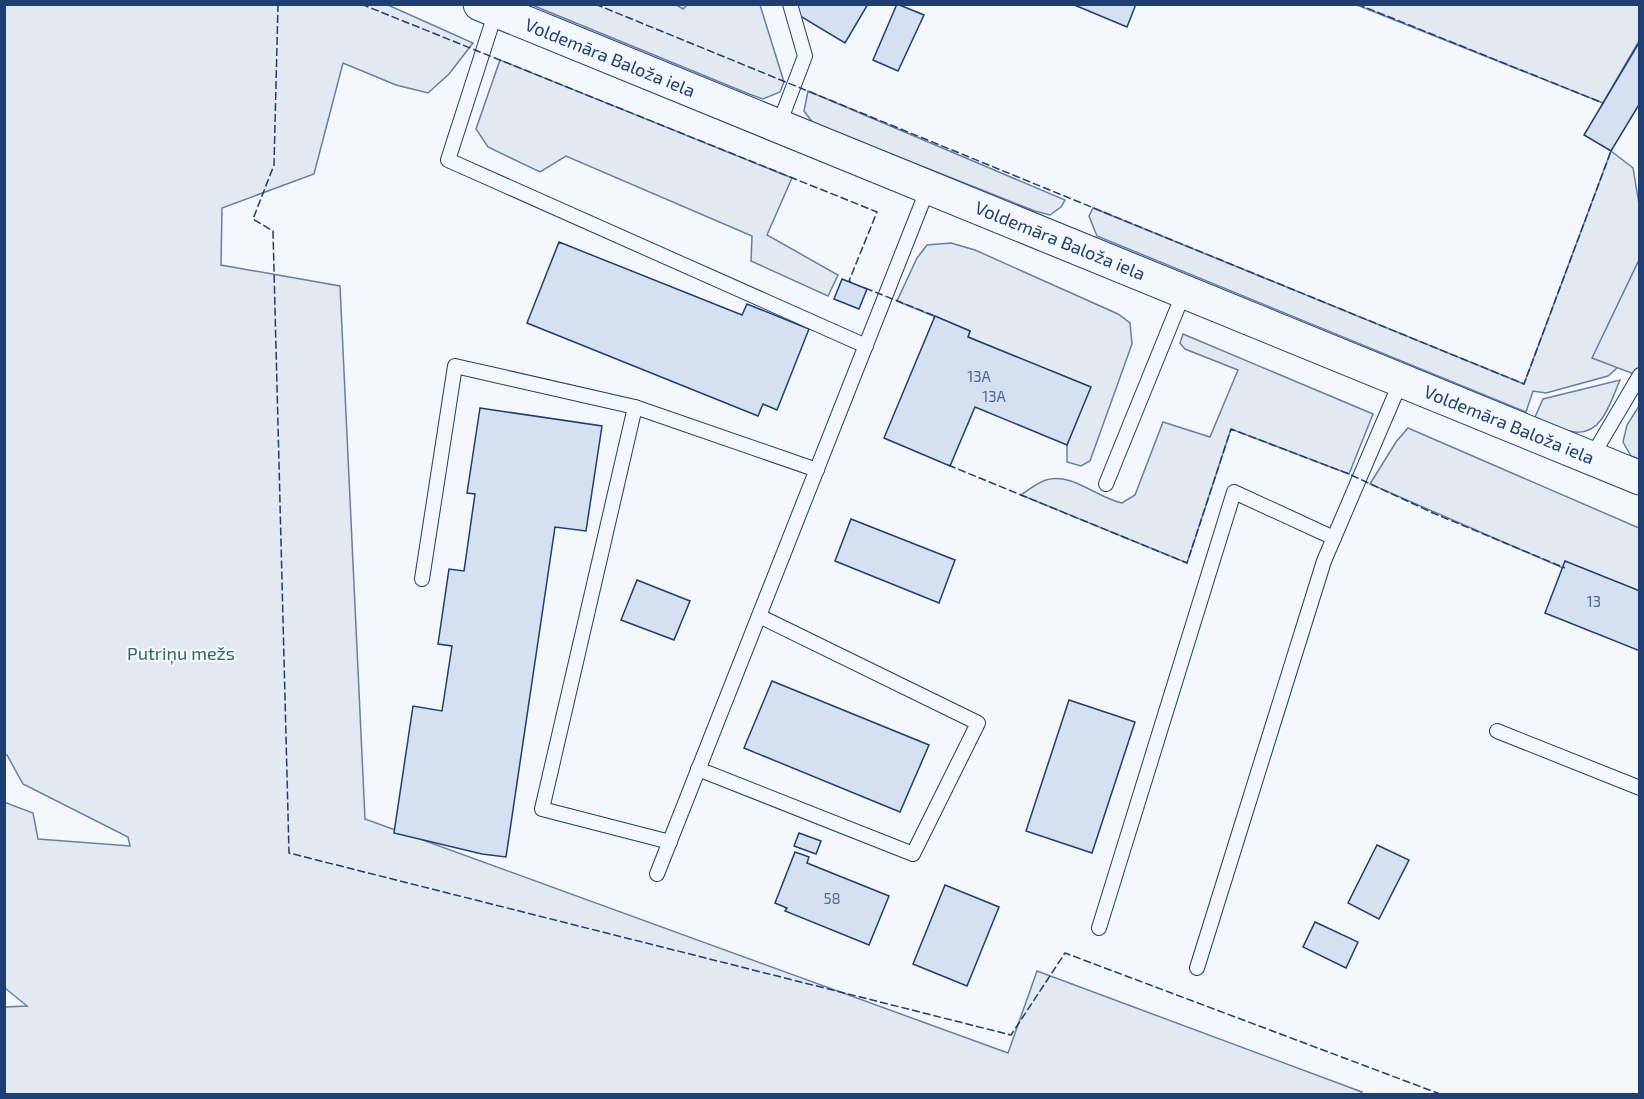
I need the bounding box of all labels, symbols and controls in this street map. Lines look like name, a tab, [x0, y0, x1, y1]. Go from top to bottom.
street label: Voldemāra Baloža iela	[522, 13, 699, 101]
street label: Voldemāra Baloža iela	[972, 196, 1149, 284]
house number: 13A	[967, 367, 991, 385]
street label: Voldemāra Baloža iela	[1421, 380, 1598, 468]
house number: 13A	[982, 387, 1006, 405]
house number: 13	[1587, 592, 1601, 610]
park label: Putriņu mežs	[127, 642, 235, 665]
house number: 58	[823, 889, 841, 907]

